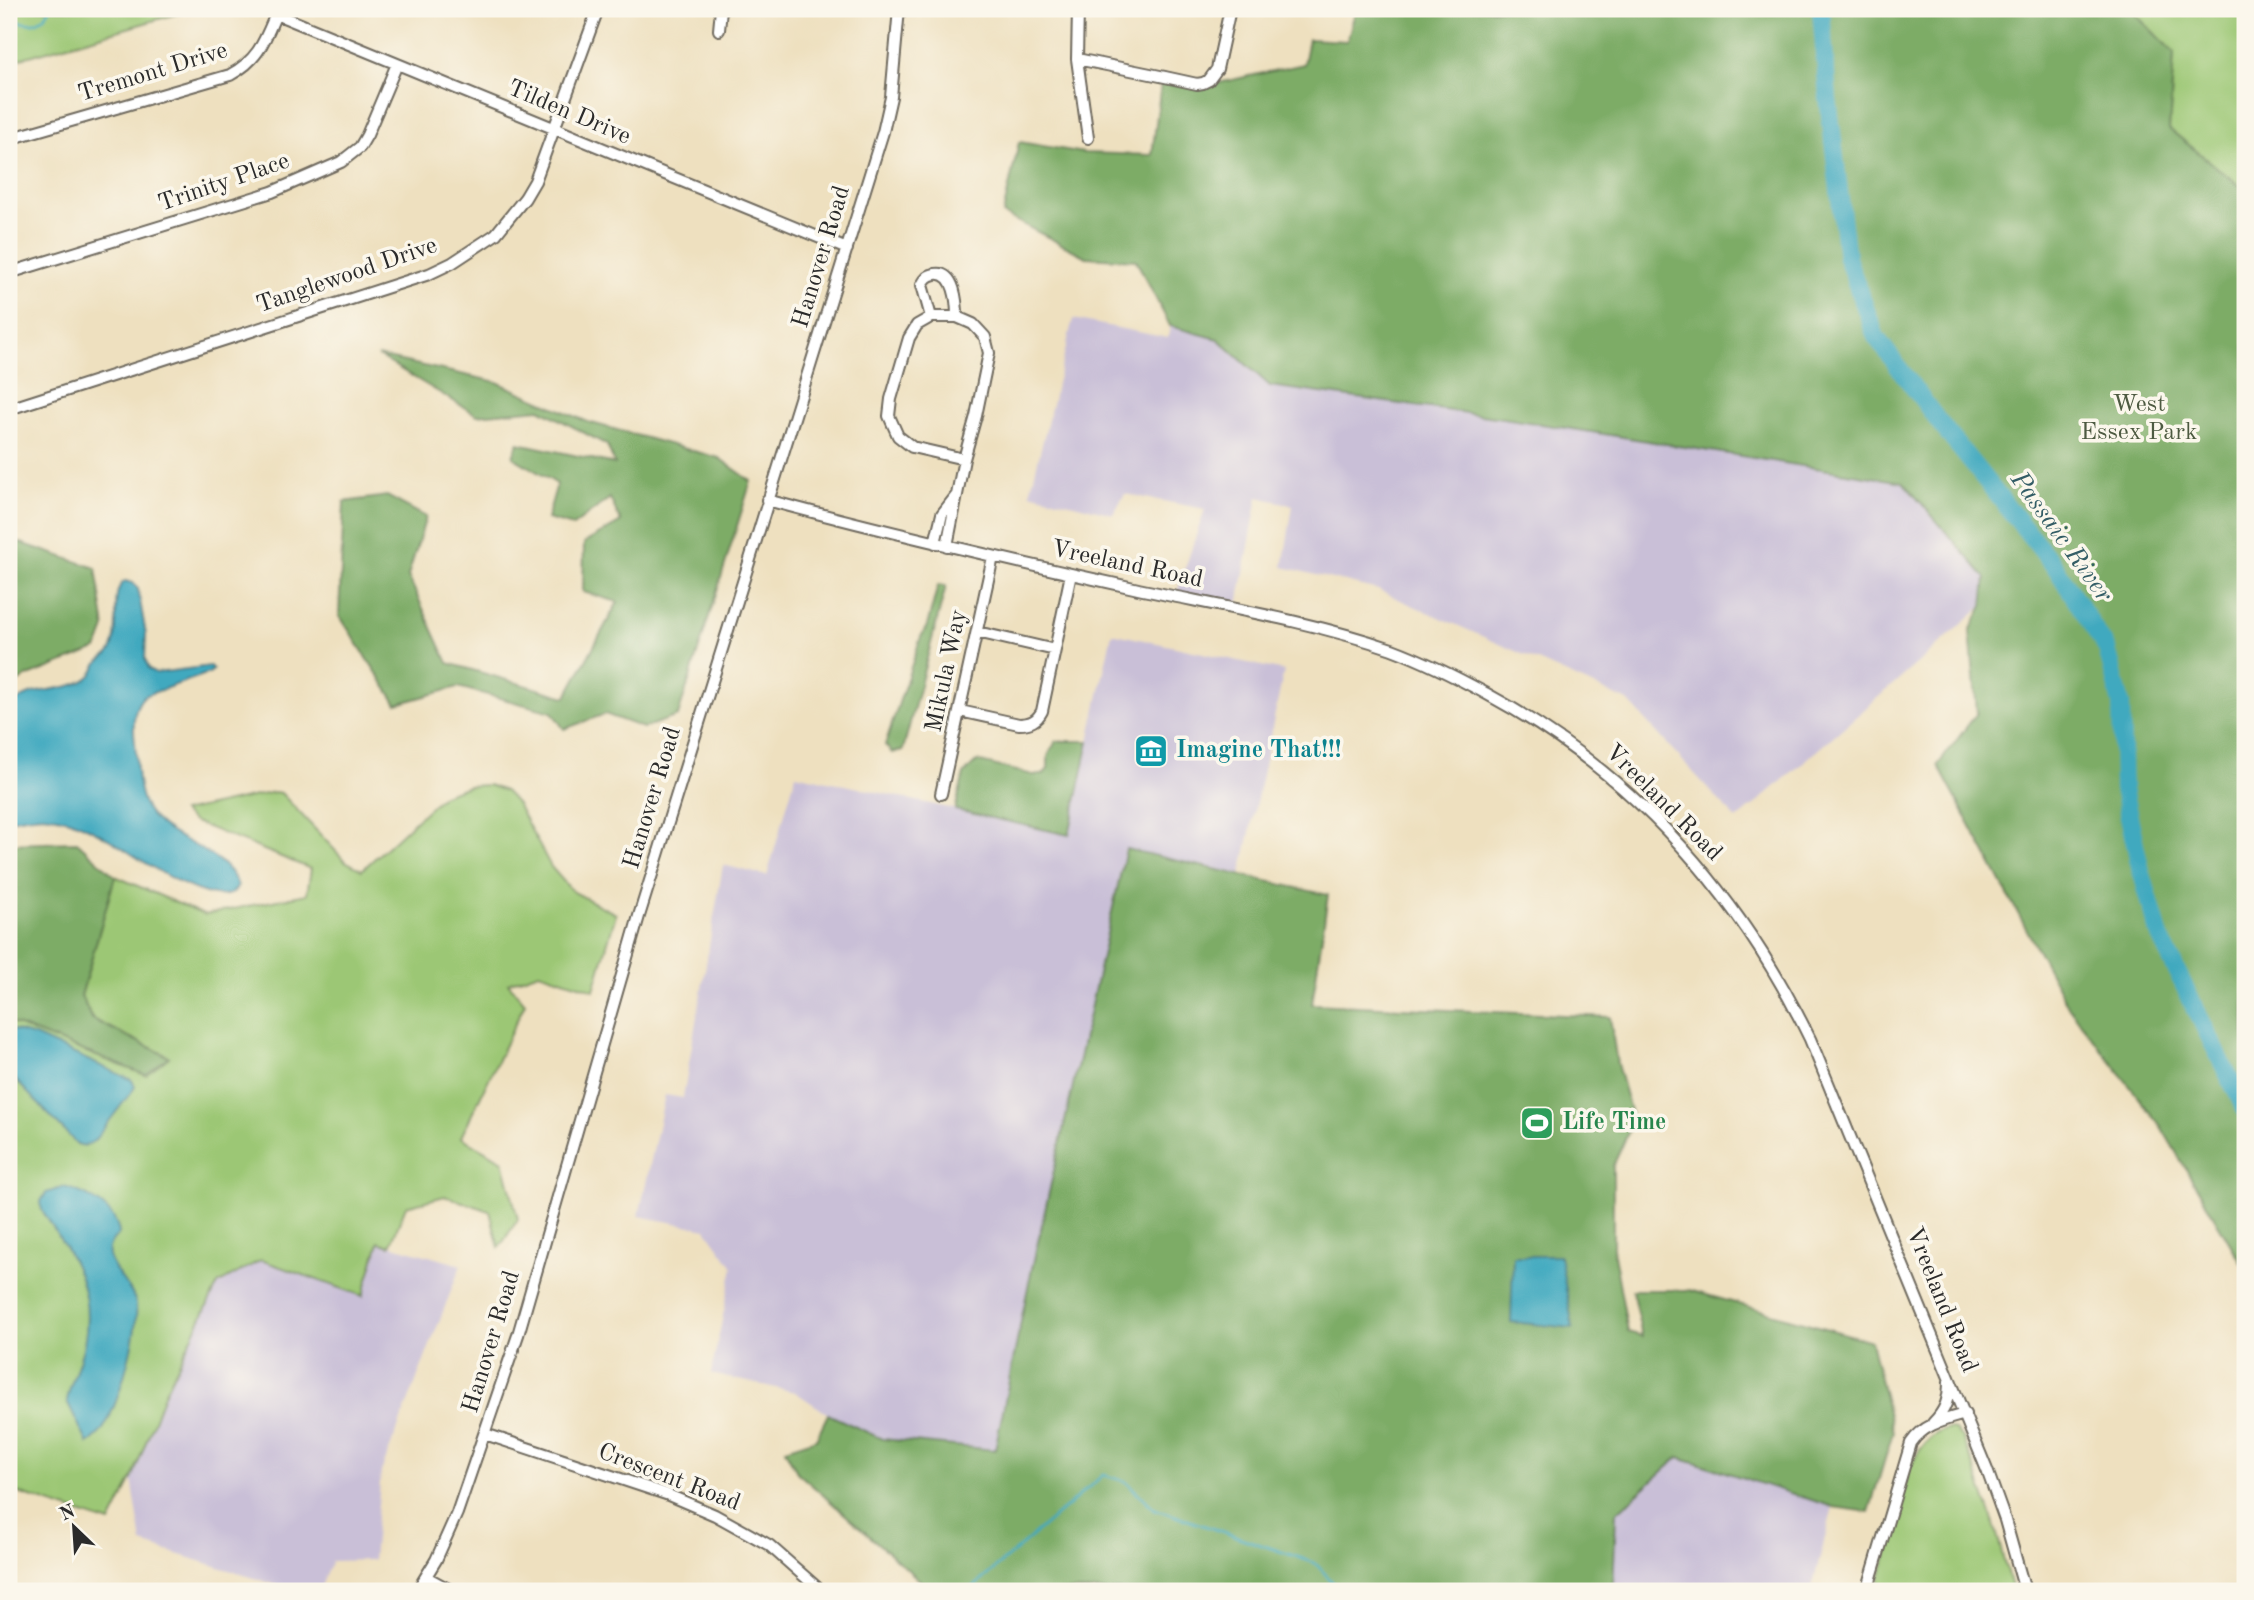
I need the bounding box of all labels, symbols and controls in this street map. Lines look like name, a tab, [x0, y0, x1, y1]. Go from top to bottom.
street label: Tremont Drive	[76, 39, 230, 107]
street label: Tilden Drive	[504, 76, 634, 150]
street label: Trinity Place	[155, 149, 293, 217]
street label: Hanover Road	[789, 183, 855, 331]
street label: Tanglewood Drive	[254, 234, 440, 318]
park label: West Essex Park	[2080, 393, 2198, 445]
water label: Passaic River	[2005, 466, 2117, 608]
street label: Vreeland Road	[1049, 537, 1205, 593]
street label: Mikula Way	[922, 607, 972, 735]
street label: Hanover Road	[620, 724, 686, 872]
museum icon: Imagine That!!!	[1132, 732, 1170, 770]
place label: Imagine That!!!	[1176, 739, 1341, 763]
street label: Vreeland Road	[1600, 740, 1726, 866]
sports icon: Life Time	[1518, 1104, 1556, 1142]
place label: Life Time	[1562, 1111, 1666, 1135]
street label: Vreeland Road	[1901, 1224, 1981, 1376]
street label: Hanover Road	[459, 1268, 525, 1416]
street label: Crescent Road	[594, 1440, 744, 1516]
north arrow	[38, 1492, 108, 1562]
text: N	[57, 1502, 79, 1526]

